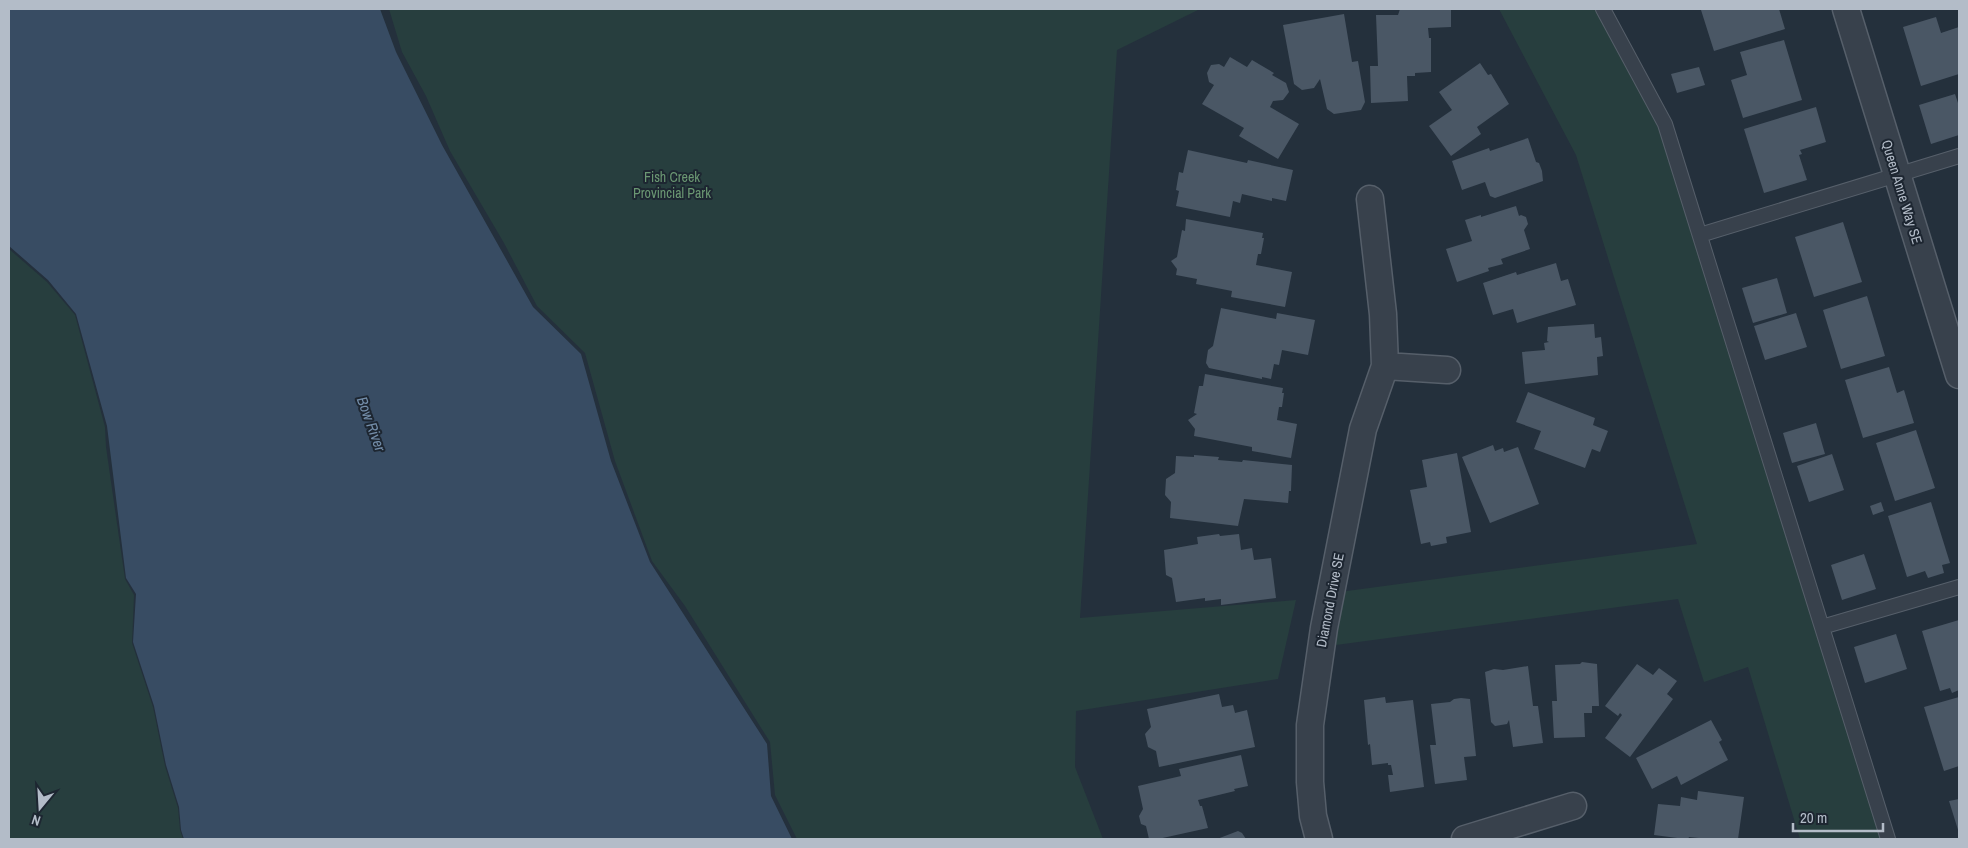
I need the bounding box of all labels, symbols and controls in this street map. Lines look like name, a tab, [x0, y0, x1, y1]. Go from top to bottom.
street label: Queen Anne Way SE	[1878, 138, 1926, 246]
park label: Fish Creek Provincial Park	[633, 168, 711, 202]
water label: Bow River	[352, 394, 391, 455]
street label: Diamond Drive SE	[1312, 551, 1348, 649]
north arrow	[15, 783, 65, 833]
scale bar	[1793, 800, 1883, 832]
text: 20 m	[1800, 807, 1827, 828]
text: N	[29, 811, 43, 830]

